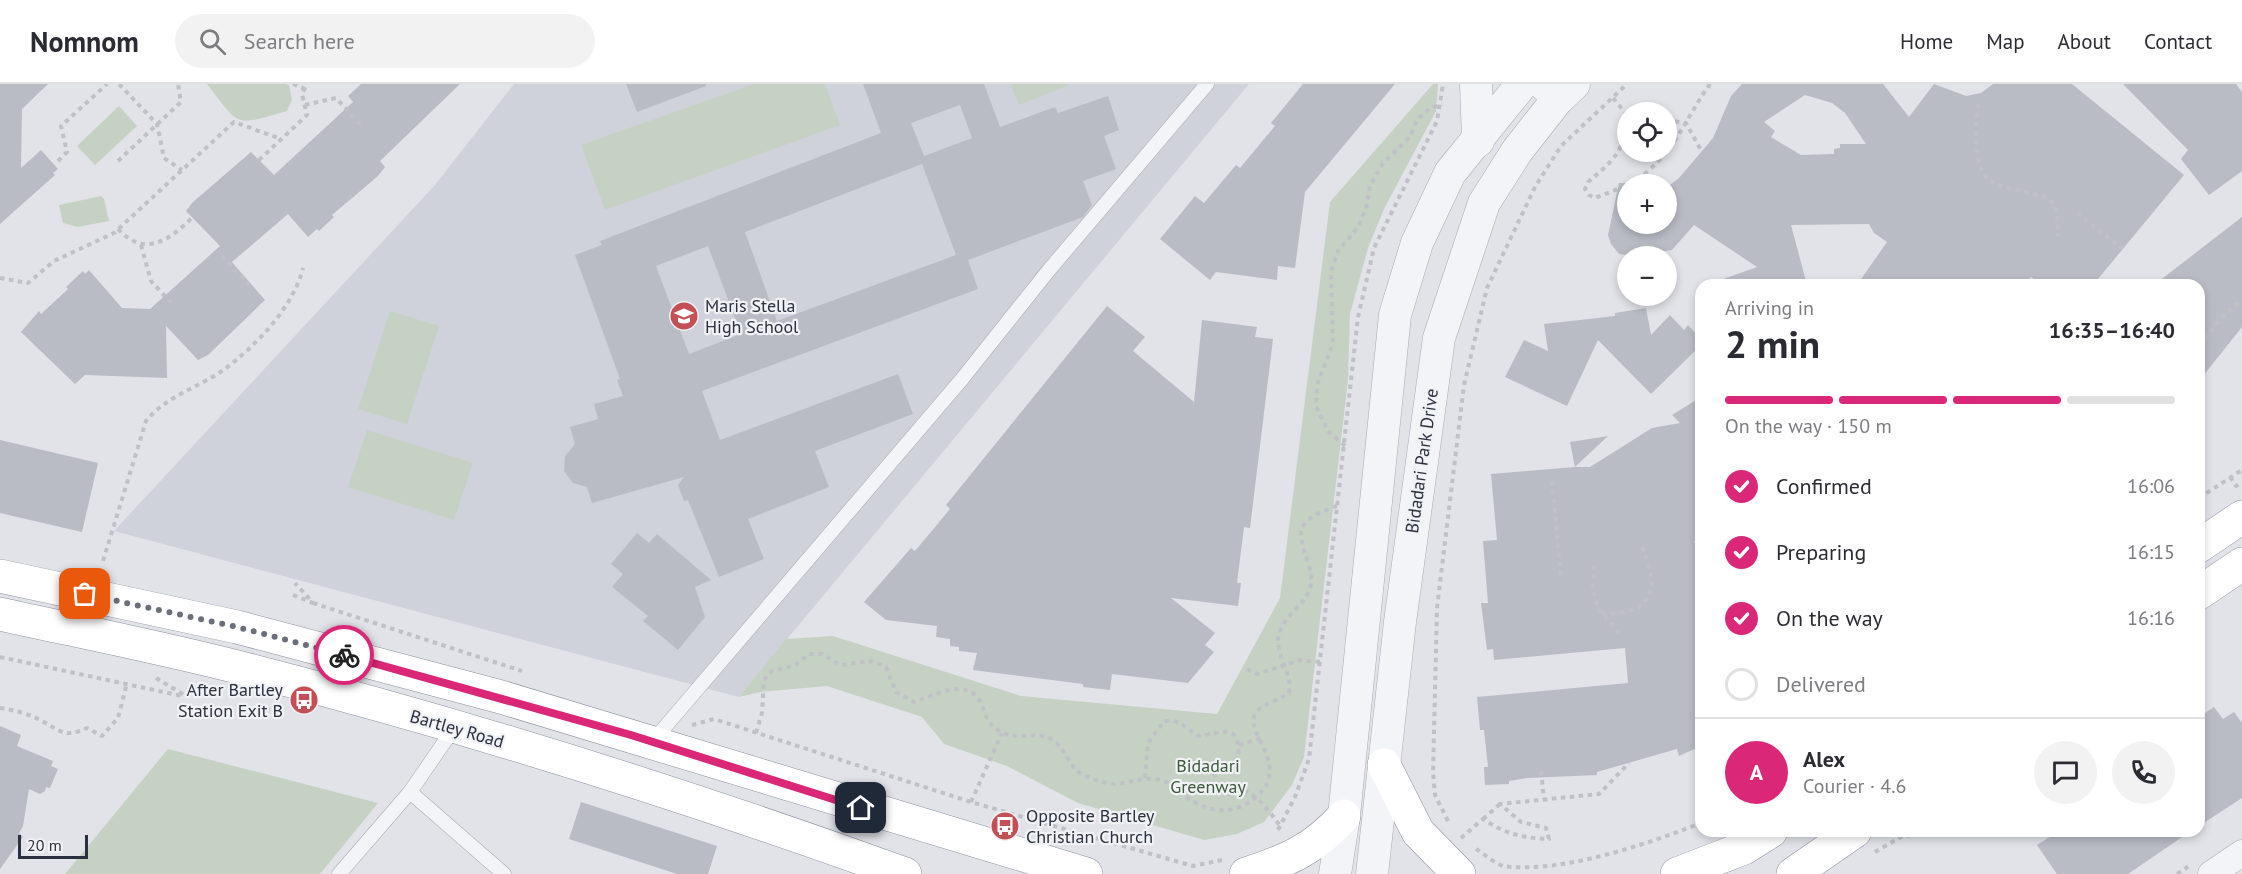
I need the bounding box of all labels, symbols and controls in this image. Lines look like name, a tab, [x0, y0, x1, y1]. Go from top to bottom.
search box	[175, 14, 595, 68]
text: Nomnom	[30, 23, 139, 60]
icon: search	[196, 25, 229, 58]
text: Search here	[244, 27, 355, 55]
text: Home	[1900, 28, 1953, 55]
text: Map	[1986, 28, 2025, 55]
text: About	[2058, 28, 2111, 55]
text: Contact	[2144, 28, 2212, 55]
map controls	[1617, 102, 1677, 306]
button: locate	[1617, 102, 1677, 162]
button: +	[1617, 174, 1677, 234]
button: −	[1617, 246, 1677, 306]
place label: Maris Stella High School	[705, 294, 799, 338]
text: Arriving in	[1725, 295, 1814, 321]
school or university icon: Maris Stella High School	[668, 300, 700, 332]
text: 16:35–16:40	[2049, 316, 2175, 344]
text: 2 min	[1725, 318, 1820, 369]
street label: Bidadari Park Drive	[1400, 387, 1443, 535]
text: On the way · 150 m	[1725, 413, 1892, 439]
icon: check	[1725, 470, 1758, 503]
text: Confirmed	[1776, 472, 1872, 500]
text: 16:06	[2127, 473, 2175, 499]
icon: check	[1725, 536, 1758, 569]
text: Preparing	[1776, 538, 1866, 566]
text: 16:15	[2127, 539, 2175, 565]
pin	[59, 568, 110, 619]
icon: bag	[68, 577, 101, 610]
icon: check	[1725, 602, 1758, 635]
text: On the way	[1776, 604, 1883, 632]
text: 16:16	[2127, 605, 2175, 631]
courier	[314, 625, 374, 685]
icon: bike	[328, 639, 361, 672]
text: Delivered	[1776, 670, 1866, 698]
place label: After Bartley Station Exit B	[178, 678, 284, 722]
bus stop icon: After Bartley Station Exit B	[288, 684, 320, 716]
street label: Bartley Road	[407, 704, 507, 753]
button: chat	[2034, 741, 2097, 804]
button: phone	[2112, 741, 2175, 804]
text: Alex	[1803, 745, 1845, 773]
park label: Bidadari Greenway	[1170, 754, 1246, 798]
text: A	[1750, 758, 1763, 786]
text: Courier · 4.6	[1803, 773, 1906, 799]
pin	[835, 782, 886, 833]
icon: home	[844, 791, 877, 824]
place label: Opposite Bartley Christian Church	[1026, 804, 1155, 848]
bus stop icon: Opposite Bartley Christian Church	[989, 810, 1021, 842]
scale bar	[18, 832, 88, 860]
text: 20 m	[27, 835, 62, 855]

